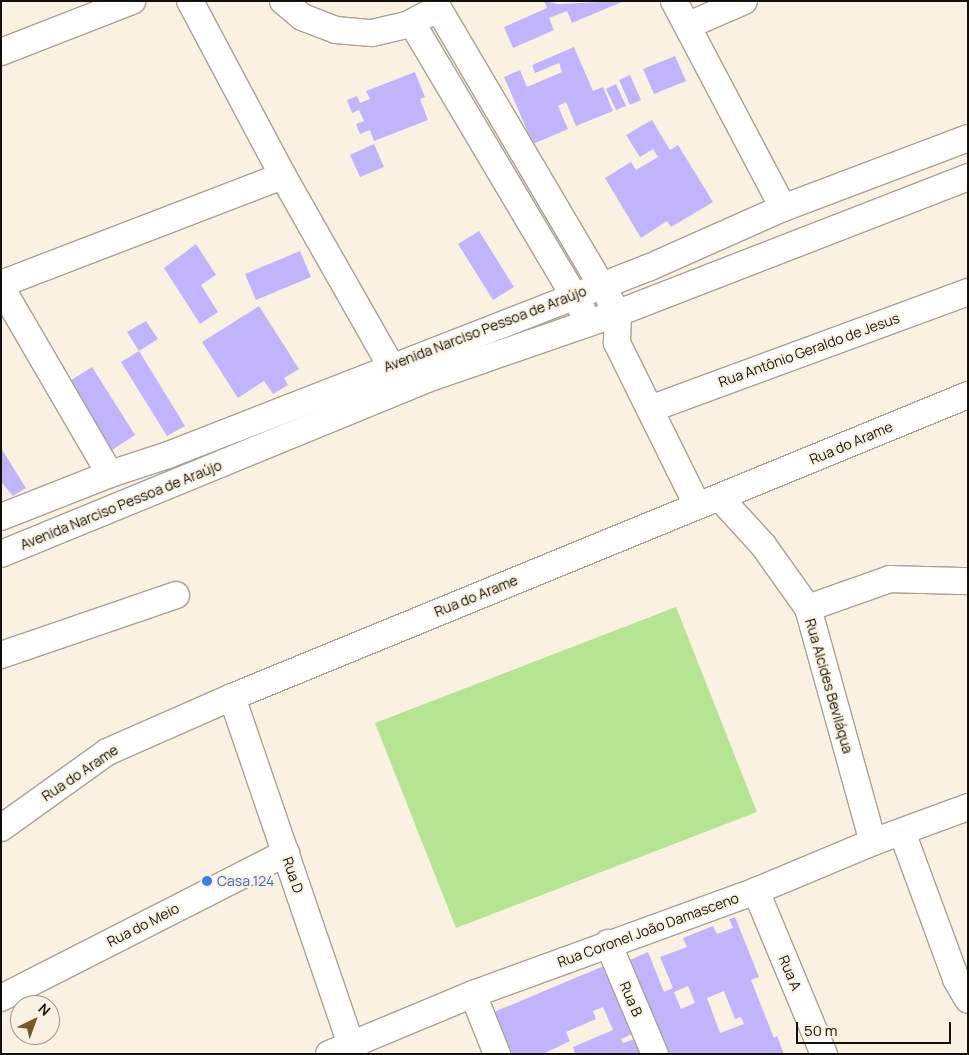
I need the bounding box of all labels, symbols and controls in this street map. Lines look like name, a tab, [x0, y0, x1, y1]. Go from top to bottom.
street label: Avenida Narciso Pessoa de Araújo	[381, 282, 589, 376]
street label: Rua Antônio Geraldo de Jesus	[716, 309, 902, 391]
street label: Rua do Arame	[807, 418, 895, 468]
street label: Avenida Narciso Pessoa de Araújo	[18, 457, 224, 553]
street label: Rua do Arame	[432, 572, 520, 620]
street label: Rua Alcides Beviláqua	[802, 617, 856, 755]
street label: Rua do Arame	[39, 741, 121, 805]
street label: Rua D	[279, 855, 307, 895]
place label: Casa 124	[217, 873, 274, 889]
marker: Casa 124	[201, 875, 213, 887]
street label: Rua Coronel João Damasceno	[555, 889, 741, 971]
street label: Rua do Meio	[104, 900, 182, 950]
street label: Rua A	[775, 953, 805, 993]
street label: Rua B	[616, 979, 646, 1019]
north arrow	[10, 995, 60, 1045]
text: N	[35, 999, 55, 1020]
scale bar	[799, 1012, 954, 1044]
text: 50 m	[804, 1020, 838, 1041]

